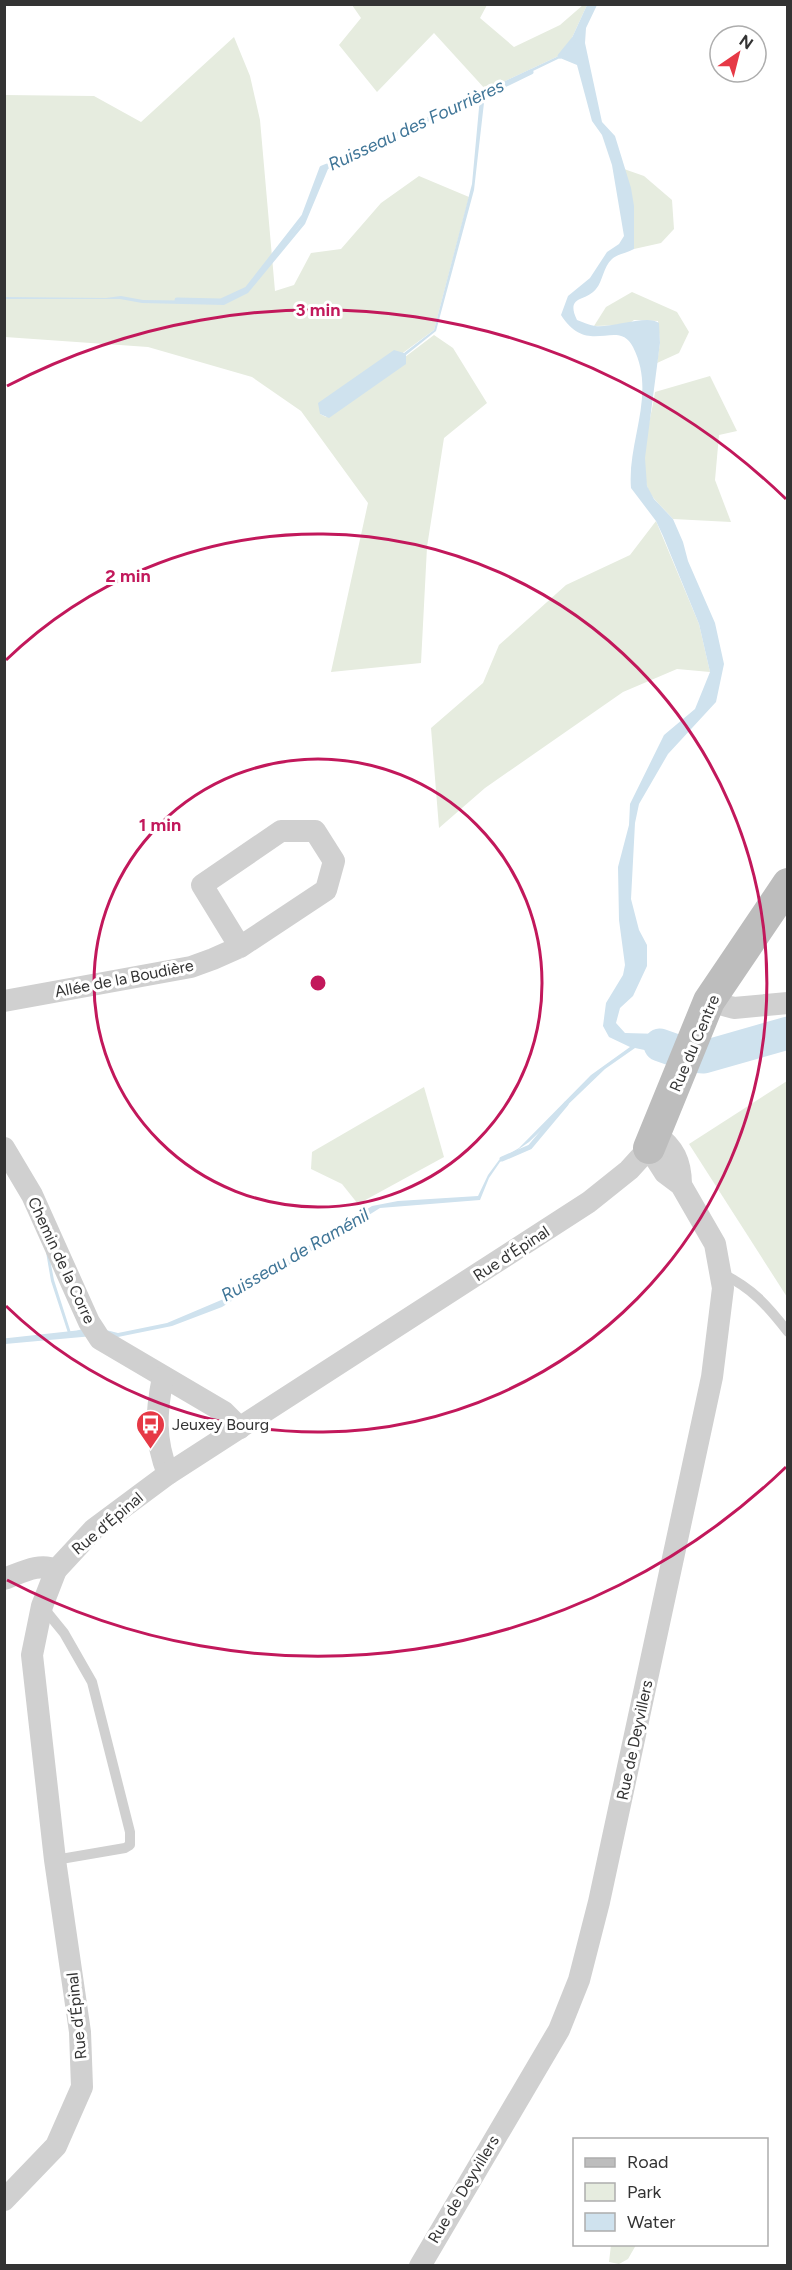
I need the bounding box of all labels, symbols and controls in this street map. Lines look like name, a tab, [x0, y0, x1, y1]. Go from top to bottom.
north arrow	[708, 24, 768, 84]
text: N	[736, 31, 757, 53]
water label: Ruisseau des Fourrières	[325, 74, 508, 175]
text: 3 min	[296, 299, 340, 321]
text: 2 min	[105, 565, 151, 587]
text: 1 min	[139, 814, 181, 836]
street label: Allée de la Boudière	[53, 956, 195, 1001]
centre of rings	[308, 973, 328, 993]
street label: Rue du Centre	[666, 992, 723, 1094]
street label: Chemin de la Corre	[24, 1194, 99, 1327]
water label: Ruisseau de Raménil	[217, 1203, 374, 1306]
street label: Rue d’Épinal	[470, 1222, 553, 1285]
bus stop icon: Jeuxey Bourg	[135, 1408, 167, 1450]
place label: Jeuxey Bourg	[172, 1415, 269, 1434]
street label: Rue d’Épinal	[68, 1488, 147, 1559]
street label: Rue de Deyvillers	[612, 1678, 656, 1802]
street label: Rue d’Épinal	[62, 1972, 91, 2060]
street label: Rue de Deyvillers	[424, 2132, 503, 2247]
legend	[573, 2138, 768, 2246]
text: Road	[627, 2151, 668, 2173]
text: Park	[627, 2181, 662, 2203]
text: Water	[627, 2211, 675, 2233]

